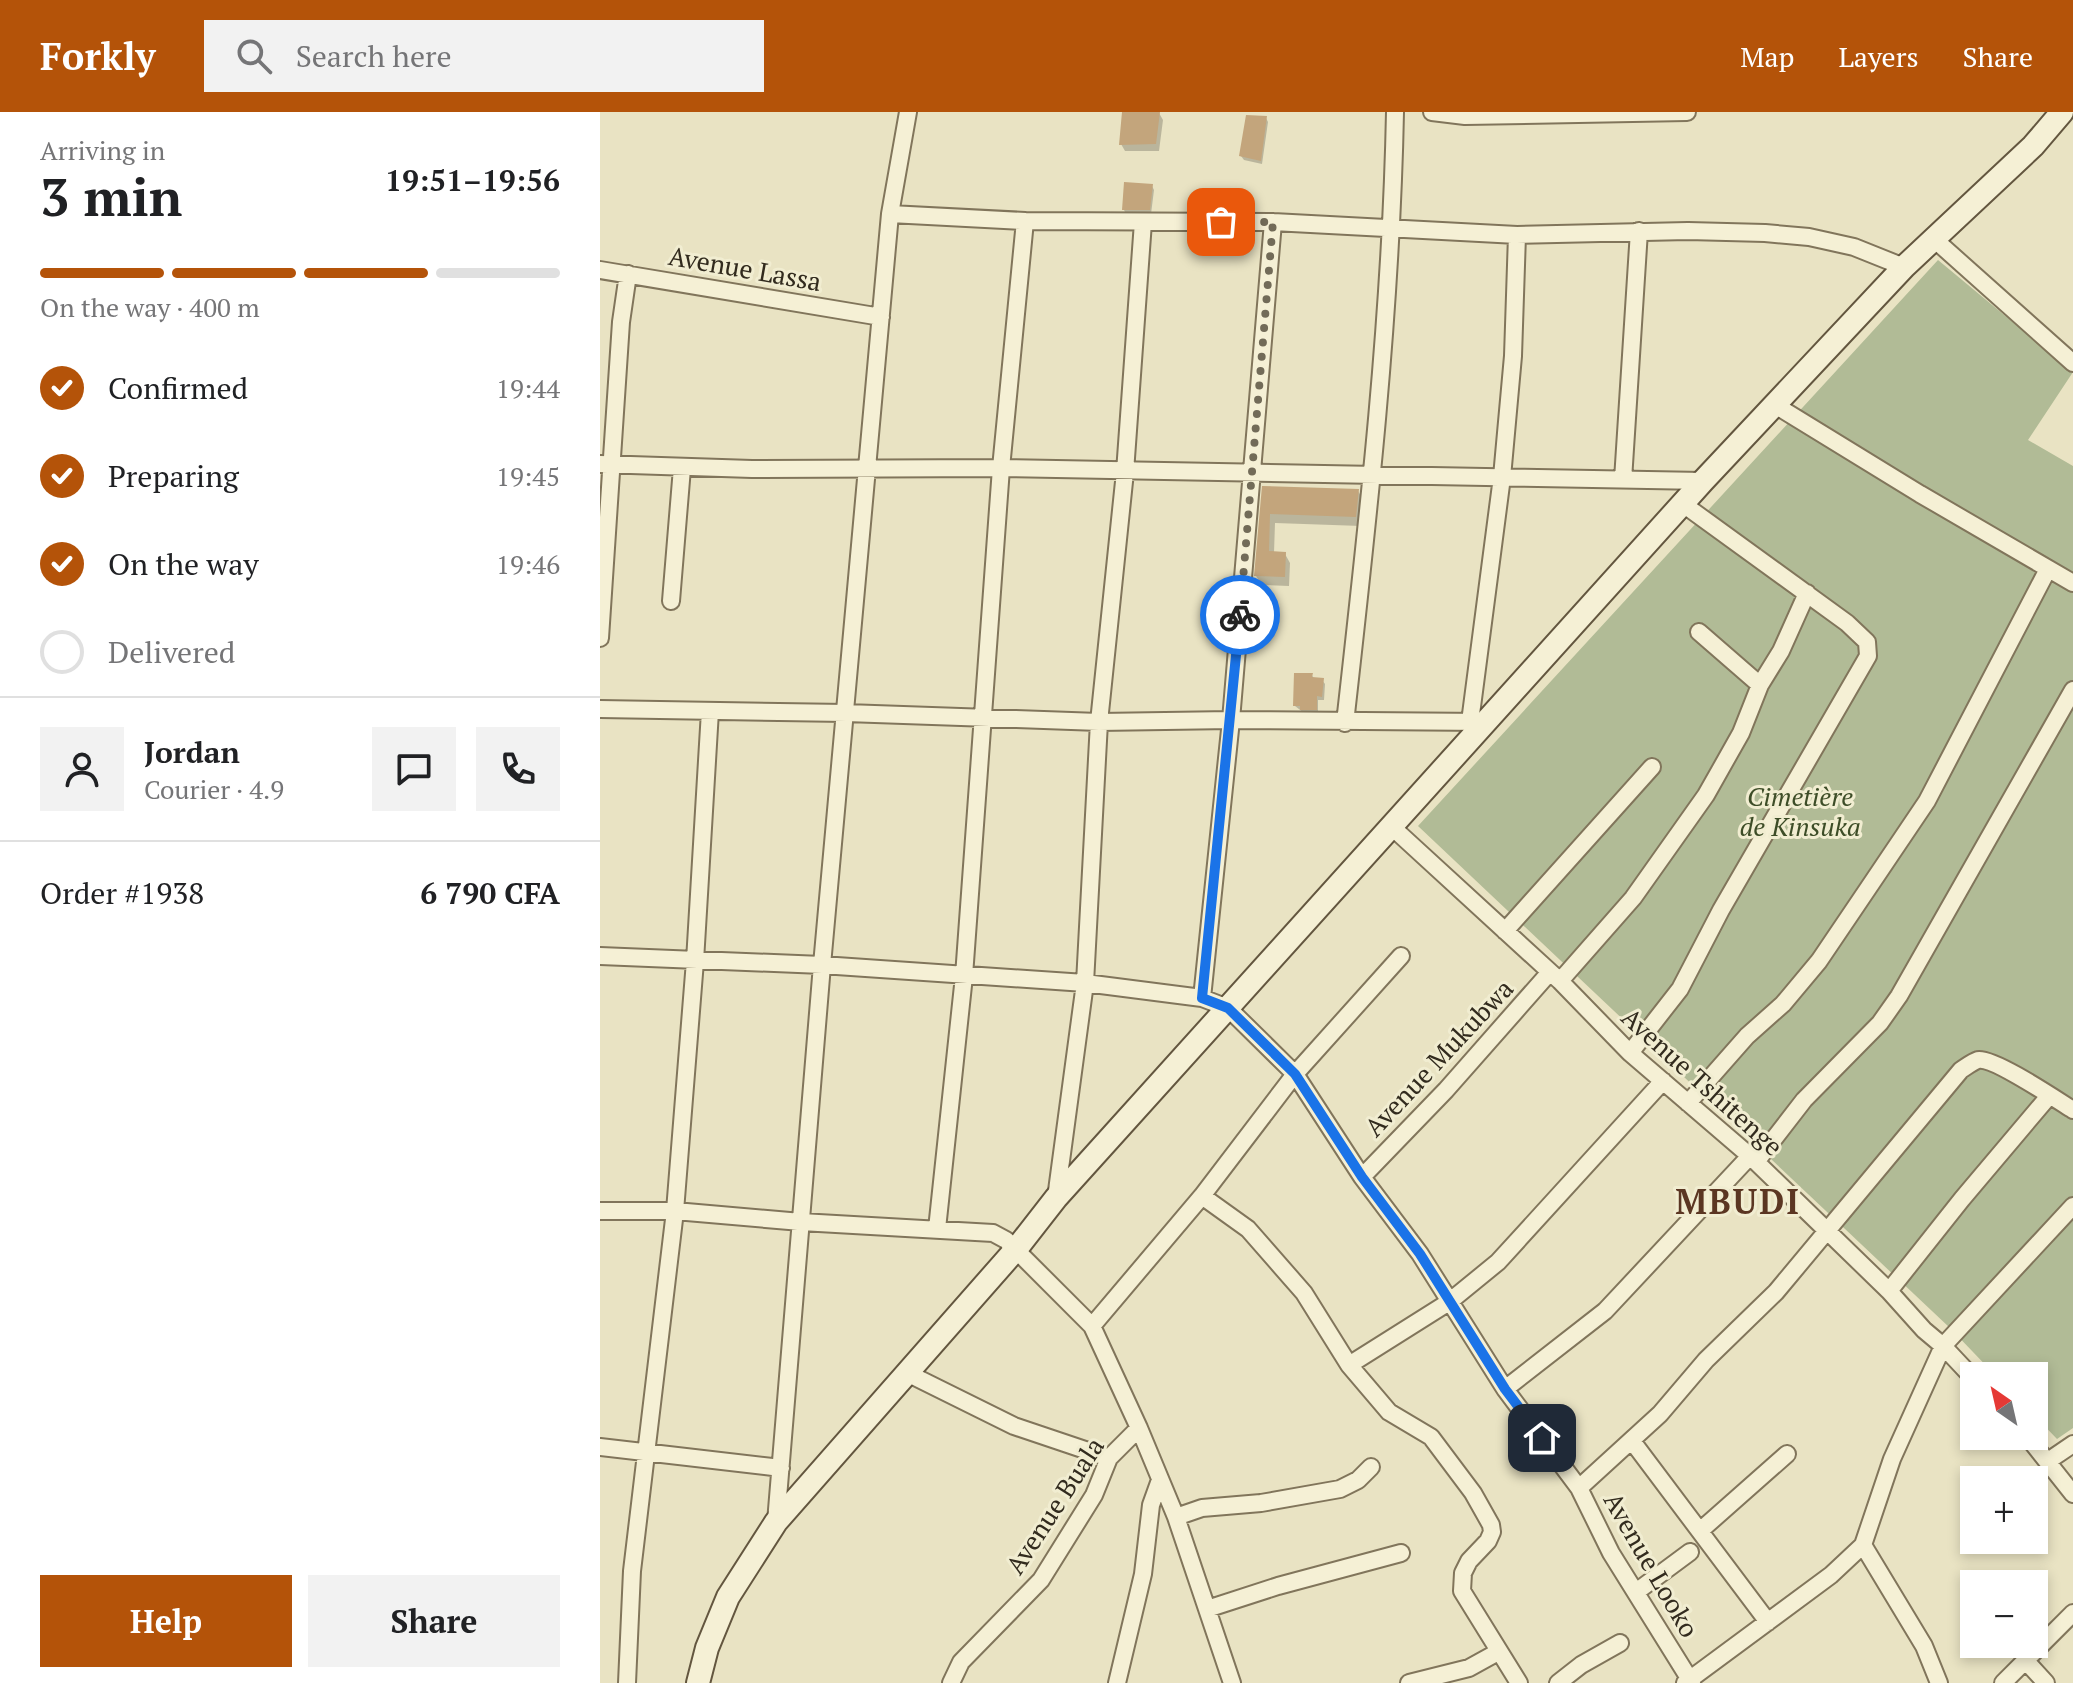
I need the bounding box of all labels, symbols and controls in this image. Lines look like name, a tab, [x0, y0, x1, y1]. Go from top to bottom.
search box	[204, 20, 764, 92]
text: Forkly	[40, 31, 156, 81]
icon: search	[232, 34, 276, 78]
text: Search here	[296, 36, 452, 76]
text: Map	[1740, 38, 1794, 75]
text: Layers	[1838, 38, 1919, 75]
text: Share	[1963, 38, 2033, 75]
text: Arriving in	[40, 133, 165, 167]
text: 19:51–19:56	[385, 160, 560, 200]
text: 3 min	[40, 162, 182, 231]
pin	[1187, 188, 1255, 256]
icon: bag	[1199, 200, 1243, 244]
street label: Avenue Lassa	[666, 238, 824, 298]
text: On the way · 400 m	[40, 290, 260, 324]
icon: check	[40, 366, 84, 410]
text: Confirmed	[108, 368, 248, 408]
text: 19:44	[496, 371, 560, 405]
icon: check	[40, 454, 84, 498]
text: Preparing	[108, 456, 239, 496]
text: 19:45	[496, 459, 560, 493]
icon: check	[40, 542, 84, 586]
text: On the way	[108, 544, 259, 584]
text: 19:46	[496, 547, 560, 581]
courier	[1200, 575, 1280, 655]
icon: bike	[1218, 593, 1262, 637]
text: Delivered	[108, 632, 235, 672]
button: person	[40, 727, 124, 811]
button: chat	[372, 727, 456, 811]
button: phone	[476, 727, 560, 811]
text: Jordan	[144, 732, 240, 772]
text: Courier · 4.9	[144, 772, 284, 806]
park label: Cimetière de Kinsuka	[1739, 779, 1861, 843]
text: Order #1938	[40, 873, 204, 913]
text: 6 790 CFA	[420, 873, 560, 913]
street label: Avenue Mukubwa	[1357, 971, 1520, 1143]
street label: Avenue Tshitenge	[1615, 1000, 1791, 1163]
district label: MBUDI	[1675, 1179, 1801, 1224]
north arrow	[1960, 1362, 2048, 1450]
map controls	[1960, 1362, 2048, 1658]
pin	[1508, 1404, 1576, 1472]
icon: home	[1520, 1416, 1564, 1460]
street label: Avenue Buala	[997, 1431, 1111, 1580]
button: +	[1960, 1466, 2048, 1554]
street label: Avenue Looko	[1597, 1486, 1707, 1643]
button: −	[1960, 1570, 2048, 1658]
button: Help	[40, 1575, 292, 1667]
button: Share	[308, 1575, 560, 1667]

